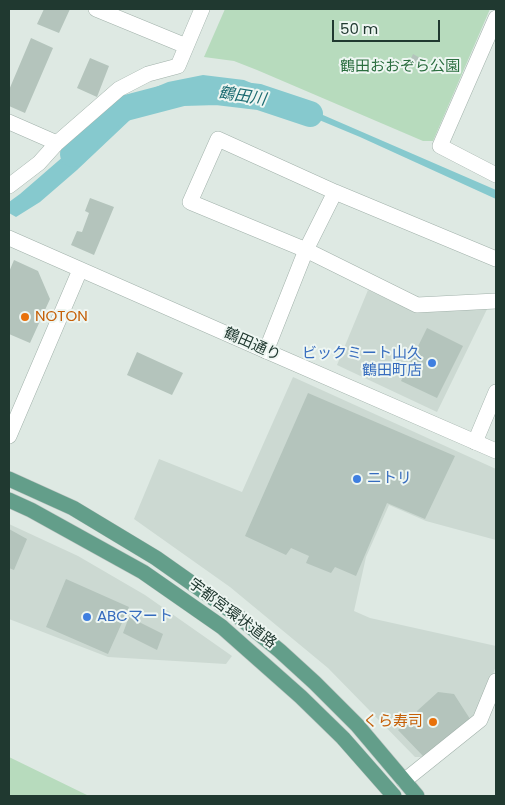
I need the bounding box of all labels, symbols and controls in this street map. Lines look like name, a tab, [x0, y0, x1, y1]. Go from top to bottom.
scale bar	[335, 10, 442, 42]
text: 50 m	[340, 18, 378, 39]
park label: 鶴田おおぞら公園	[340, 58, 460, 76]
water label: 鶴田川	[217, 84, 267, 110]
place label: NOTON	[35, 308, 88, 326]
marker: NOTON	[19, 311, 31, 323]
street label: 鶴田通り	[221, 325, 283, 365]
place label: ビックミート山久 鶴田町店	[302, 345, 422, 380]
marker: ビックミート山久 鶴田町店	[426, 357, 438, 369]
place label: ニトリ	[367, 470, 412, 488]
marker: ニトリ	[351, 473, 363, 485]
street label: 宇都宮環状道路	[185, 575, 279, 653]
place label: ABCマート	[97, 608, 173, 626]
marker: ABCマート	[81, 611, 93, 623]
place label: くら寿司	[363, 713, 423, 731]
marker: くら寿司	[427, 716, 439, 728]

